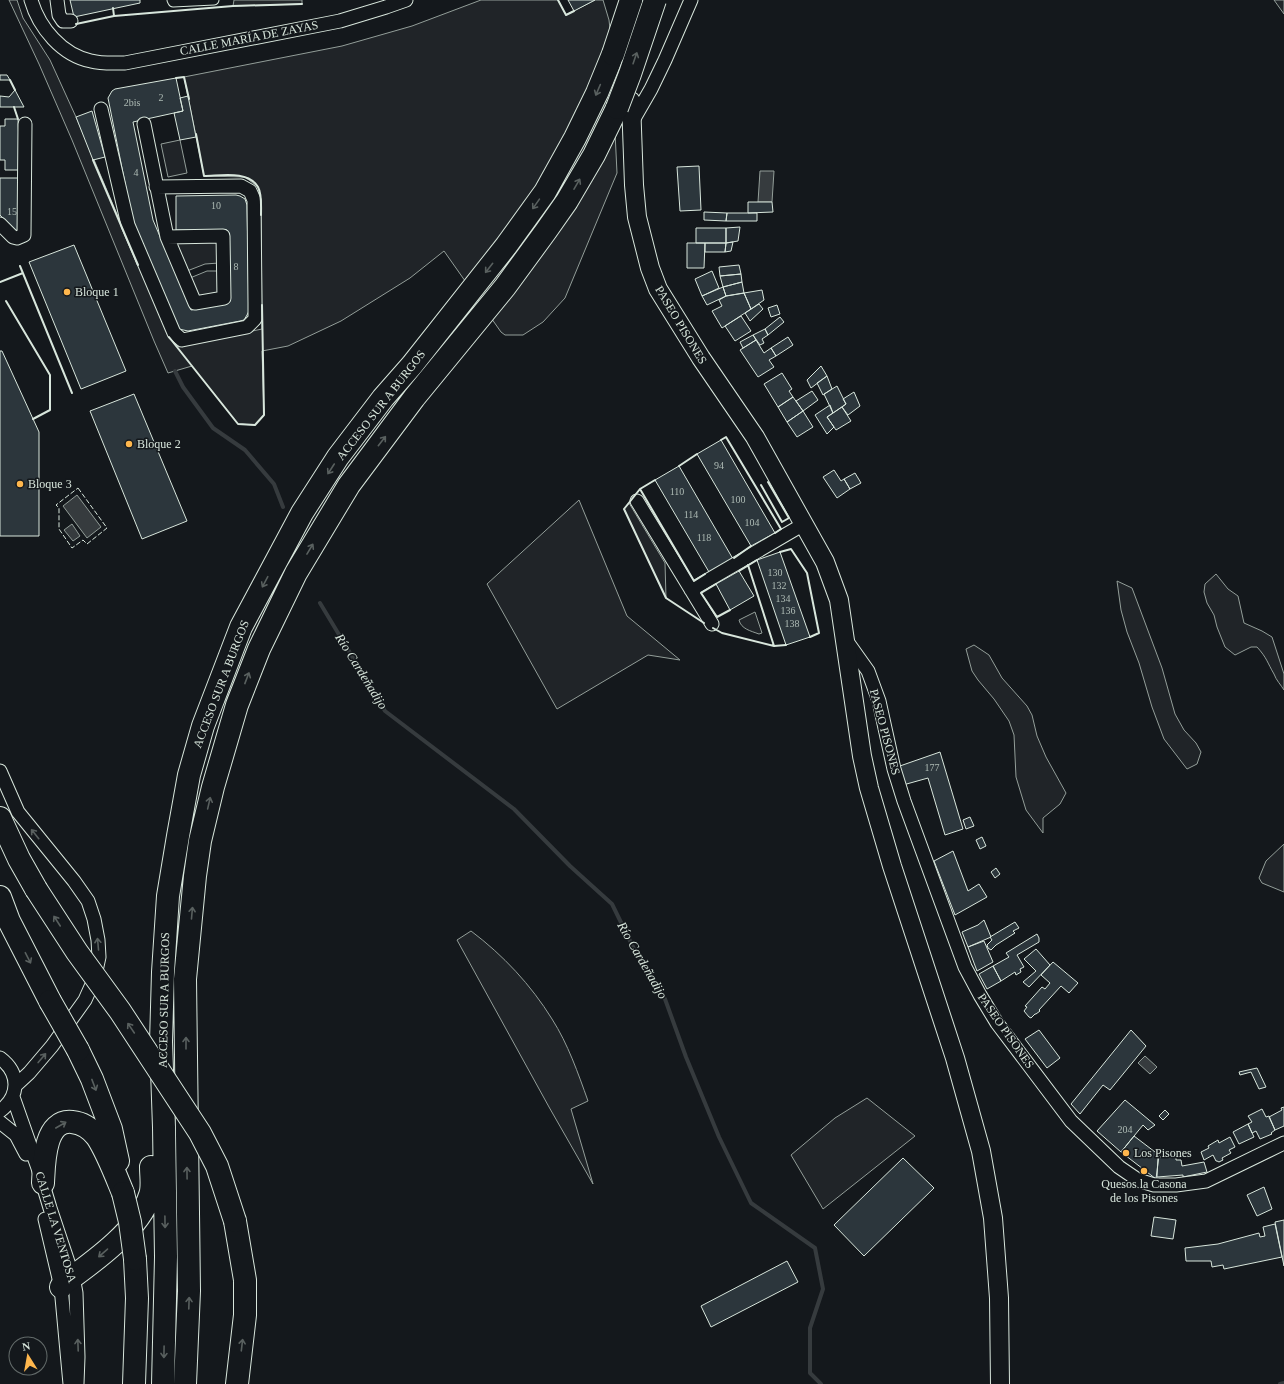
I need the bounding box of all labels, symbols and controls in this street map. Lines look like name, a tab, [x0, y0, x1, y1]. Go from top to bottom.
street label: CALLE MARÍA DE ZAYAS	[179, 18, 319, 58]
one-way arrow	[632, 52, 639, 65]
one-way arrow	[594, 84, 601, 96]
house number: 2	[159, 92, 164, 103]
house number: 2bis	[124, 97, 140, 108]
house number: 4	[134, 167, 139, 178]
one-way arrow	[573, 178, 581, 190]
one-way arrow	[532, 198, 540, 209]
house number: 10	[211, 200, 221, 211]
house number: 15	[7, 206, 17, 217]
house number: 8	[234, 261, 239, 272]
one-way arrow	[485, 263, 493, 274]
street label: PASEO PISONES	[652, 283, 710, 367]
place label: Bloque 1	[75, 285, 119, 299]
marker: Bloque 1	[62, 287, 72, 297]
street label: ACCESO SUR A BURGOS	[334, 347, 428, 463]
one-way arrow	[377, 435, 386, 446]
place label: Bloque 2	[137, 437, 181, 451]
marker: Bloque 2	[124, 439, 134, 449]
house number: 94	[714, 460, 724, 471]
one-way arrow	[326, 463, 334, 475]
place label: Bloque 3	[28, 477, 72, 491]
marker: Bloque 3	[15, 479, 25, 489]
house number: 110	[670, 486, 684, 497]
house number: 100	[731, 494, 746, 505]
house number: 114	[684, 509, 698, 520]
house number: 104	[745, 517, 760, 528]
house number: 118	[697, 532, 711, 543]
one-way arrow	[307, 543, 315, 555]
house number: 130	[768, 567, 783, 578]
one-way arrow	[261, 575, 269, 587]
house number: 132	[772, 580, 787, 591]
house number: 134	[776, 593, 791, 604]
house number: 136	[781, 605, 796, 616]
street label: ACCESO SUR A BURGOS	[190, 618, 252, 750]
house number: 138	[785, 618, 800, 629]
water label: Río Cardeñadijo	[332, 630, 391, 712]
one-way arrow	[244, 673, 252, 685]
street label: PASEO PISONES	[867, 687, 903, 777]
house number: 177	[925, 762, 940, 773]
one-way arrow	[206, 796, 214, 809]
one-way arrow	[31, 829, 40, 839]
one-way arrow	[188, 907, 195, 920]
one-way arrow	[52, 915, 60, 927]
water label: Río Cardeñadijo	[614, 918, 671, 1002]
street label: ACCESO SUR A BURGOS	[156, 932, 172, 1068]
one-way arrow	[95, 938, 102, 951]
one-way arrow	[25, 952, 32, 964]
street label: PASEO PISONES	[975, 991, 1037, 1071]
one-way arrow	[127, 1023, 135, 1034]
one-way arrow	[182, 1037, 190, 1050]
one-way arrow	[38, 1052, 47, 1063]
one-way arrow	[91, 1079, 99, 1091]
one-way arrow	[55, 1121, 66, 1130]
house number: 204	[1118, 1124, 1133, 1135]
place label: Los Pisones	[1134, 1146, 1192, 1160]
marker: Los Pisones	[1121, 1148, 1131, 1158]
marker: Quesos la Casona de los Pisones	[1139, 1166, 1149, 1176]
one-way arrow	[183, 1167, 191, 1180]
street label: CALLE LA VENTOSA	[32, 1170, 80, 1285]
place label: Quesos la Casona de los Pisones	[1101, 1177, 1187, 1205]
one-way arrow	[161, 1215, 169, 1228]
one-way arrow	[98, 1248, 108, 1257]
one-way arrow	[185, 1297, 193, 1310]
north arrow	[8, 1336, 48, 1376]
one-way arrow	[74, 1339, 82, 1352]
one-way arrow	[238, 1339, 245, 1352]
text: N	[21, 1340, 31, 1353]
one-way arrow	[160, 1345, 168, 1358]

